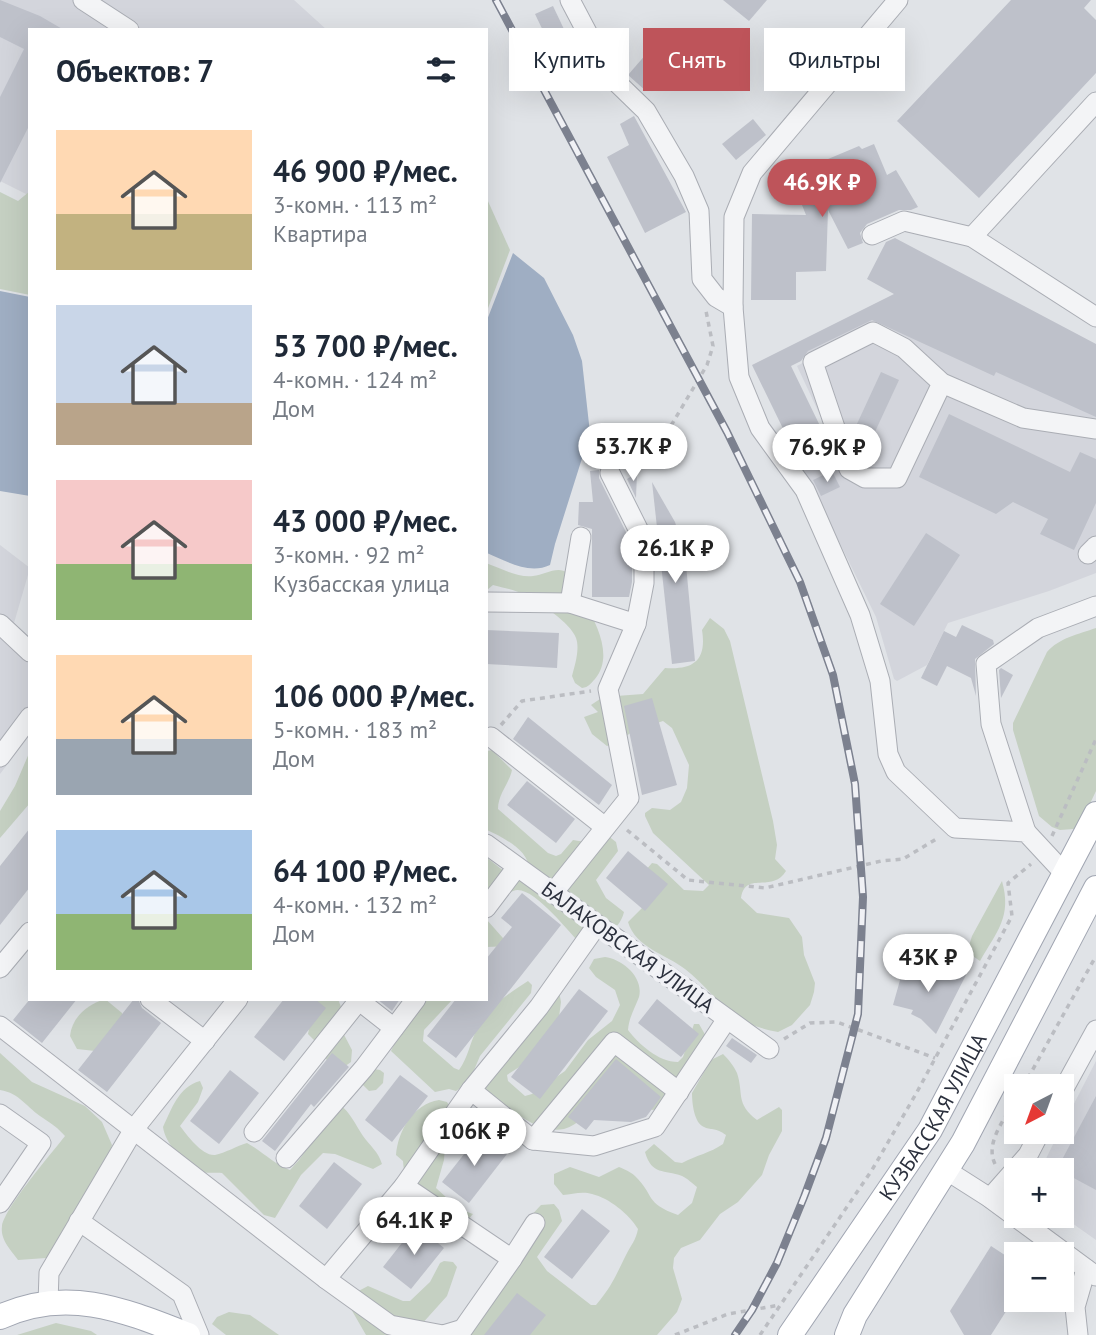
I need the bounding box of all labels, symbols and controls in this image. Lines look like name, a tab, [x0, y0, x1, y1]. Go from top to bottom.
chip: Купить	[509, 28, 629, 91]
chip: Снять	[643, 28, 750, 91]
chip: Фильтры	[764, 28, 905, 91]
text: Объектов: 7	[56, 51, 214, 90]
icon: filters	[422, 51, 460, 89]
text: 46 900 ₽/мес.	[273, 151, 458, 190]
icon: home	[112, 158, 196, 242]
pin: 46.9K ₽	[757, 160, 887, 219]
text: 46.9K ₽	[783, 167, 861, 196]
text: 3-комн. · 113 m²	[273, 190, 437, 219]
text: Квартира	[273, 219, 368, 248]
text: 53 700 ₽/мес.	[273, 326, 458, 365]
icon: home	[112, 333, 196, 417]
text: 4-комн. · 124 m²	[273, 365, 437, 394]
text: Дом	[273, 394, 315, 423]
pin: 53.7K ₽	[568, 424, 698, 483]
pin: 76.9K ₽	[762, 424, 892, 484]
text: 53.7K ₽	[594, 431, 672, 460]
text: 76.9K ₽	[788, 432, 866, 461]
text: 43 000 ₽/мес.	[273, 501, 458, 540]
icon: home	[112, 508, 196, 592]
pin: 26.1K ₽	[610, 526, 740, 585]
text: 26.1K ₽	[636, 533, 714, 562]
text: 3-комн. · 92 m²	[273, 540, 425, 569]
text: Кузбасская улица	[273, 569, 450, 598]
text: 106 000 ₽/мес.	[273, 676, 475, 715]
icon: home	[112, 683, 196, 767]
text: 5-комн. · 183 m²	[273, 715, 437, 744]
text: Дом	[273, 744, 315, 773]
text: 64 100 ₽/мес.	[273, 851, 458, 890]
icon: home	[112, 858, 196, 942]
street label: БАЛАКОВСКАЯ УЛИЦА	[536, 875, 720, 1019]
text: 4-комн. · 132 m²	[273, 890, 437, 919]
text: Дом	[273, 919, 315, 948]
pin: 43K ₽	[879, 934, 977, 994]
text: 43K ₽	[899, 942, 957, 971]
street label: КУЗБАССКАЯ УЛИЦА	[873, 1028, 992, 1205]
north arrow	[1004, 1074, 1074, 1144]
map controls	[1004, 1074, 1074, 1312]
pin: 106K ₽	[417, 1108, 531, 1168]
text: 106K ₽	[438, 1116, 510, 1145]
button: +	[1004, 1158, 1074, 1228]
pin: 64.1K ₽	[349, 1198, 479, 1257]
text: 64.1K ₽	[375, 1205, 453, 1234]
button: −	[1004, 1242, 1074, 1312]

